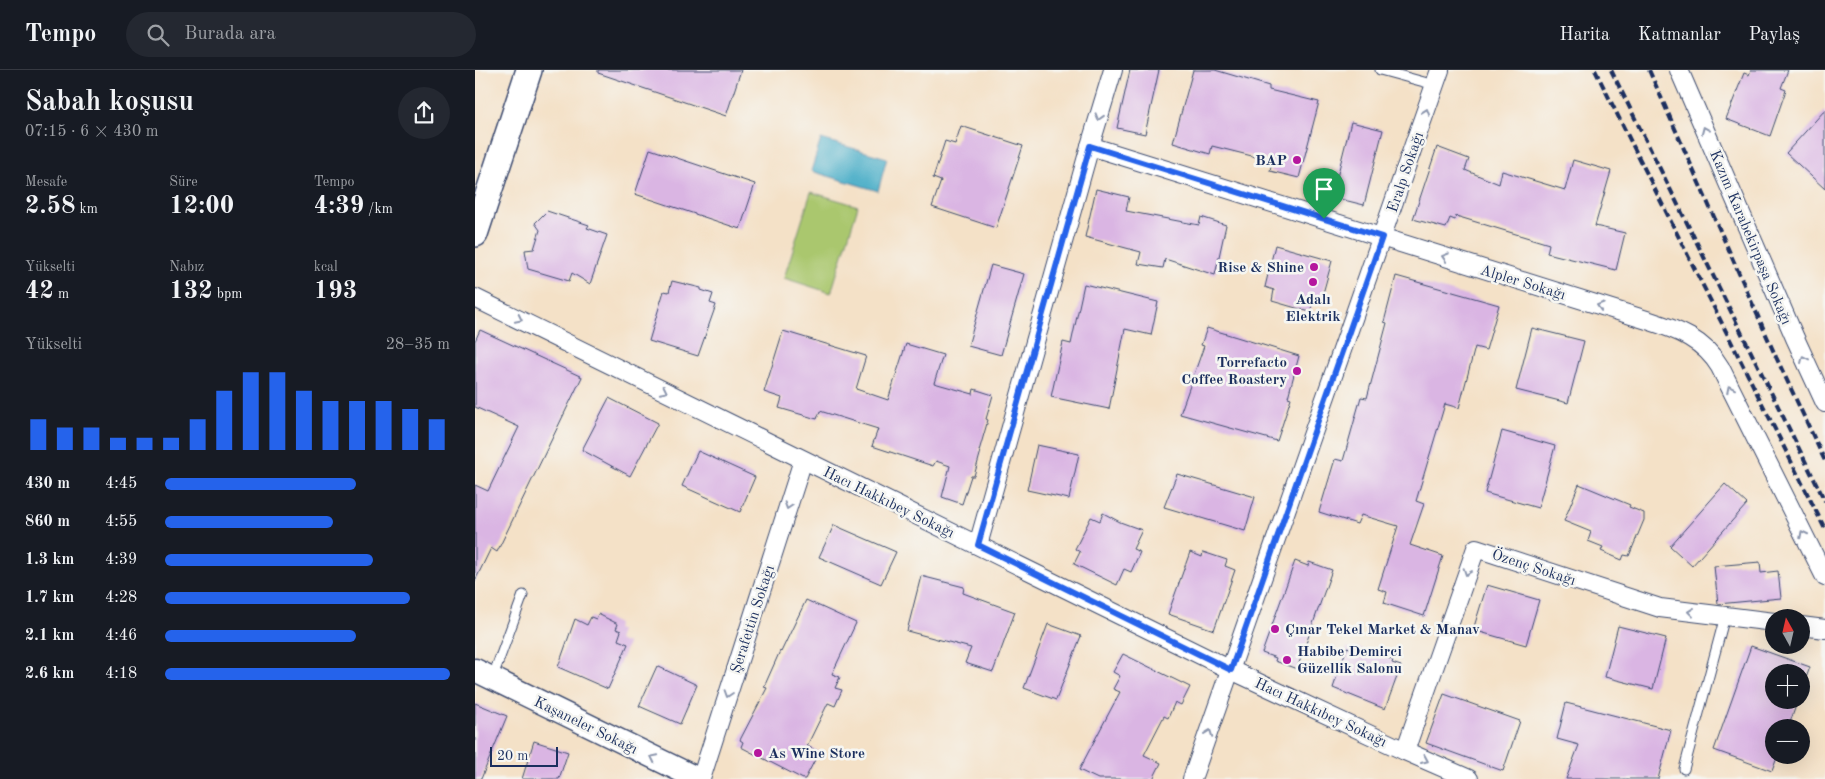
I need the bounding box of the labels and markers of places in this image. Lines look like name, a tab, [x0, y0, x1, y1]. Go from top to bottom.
place label: BAP	[1255, 154, 1287, 169]
marker: BAP	[1291, 154, 1303, 166]
pin	[1303, 168, 1345, 219]
place label: Rise & Shine	[1217, 261, 1304, 276]
marker: Rise & Shine	[1308, 261, 1320, 273]
marker: Adalı Elektrik	[1307, 276, 1319, 288]
place label: Adalı Elektrik	[1285, 293, 1341, 325]
place label: Torrefacto Coffee Roastery	[1181, 356, 1287, 388]
marker: Torrefacto Coffee Roastery	[1291, 365, 1303, 377]
marker: Çınar Tekel Market & Manav	[1269, 623, 1281, 635]
place label: Çınar Tekel Market & Manav	[1285, 623, 1480, 638]
place label: Habibe Demirci Güzellik Salonu	[1297, 645, 1402, 677]
marker: Habibe Demirci Güzellik Salonu	[1281, 654, 1293, 666]
marker: As Wine Store	[752, 747, 764, 759]
place label: As Wine Store	[768, 747, 865, 762]

